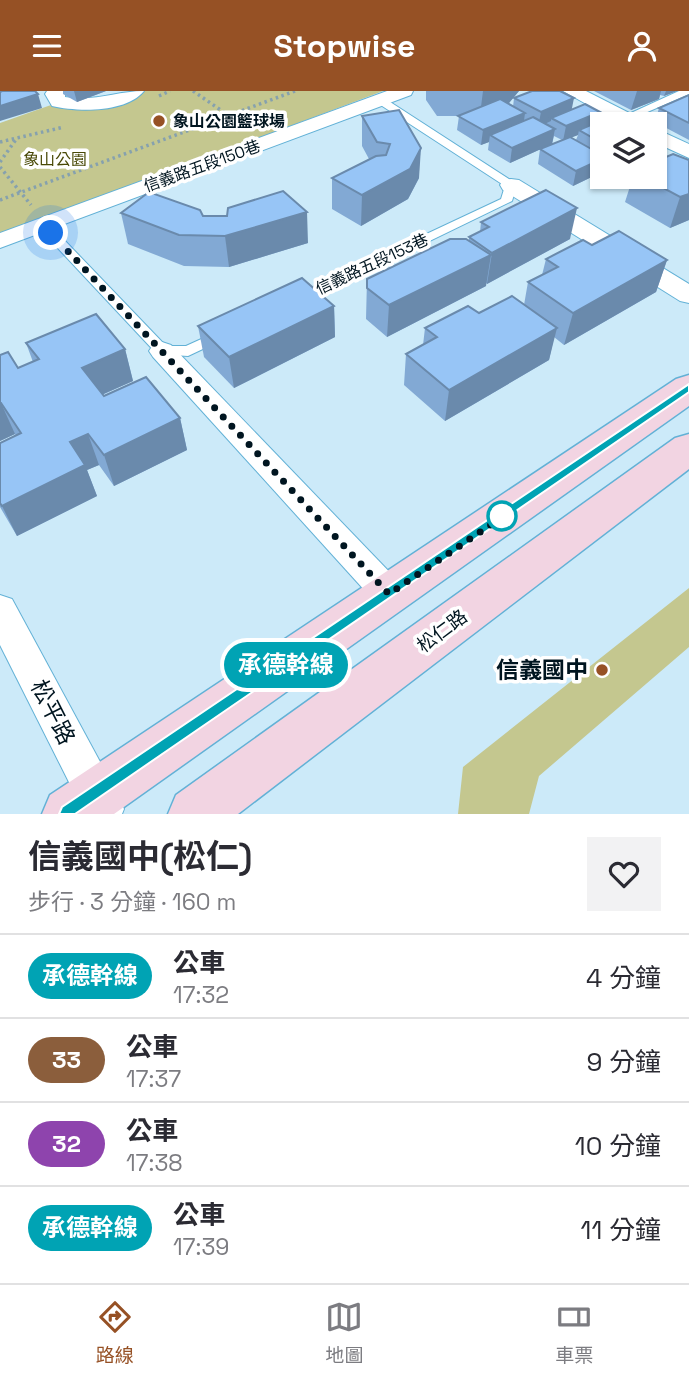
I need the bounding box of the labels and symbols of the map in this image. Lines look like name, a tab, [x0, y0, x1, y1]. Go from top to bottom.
place label: 象山公園籃球場	[173, 111, 285, 132]
marker: 象山公園籃球場	[151, 113, 167, 129]
street label: 信義路五段150巷	[141, 135, 263, 197]
park label: 象山公園	[23, 149, 87, 170]
your location	[33, 215, 68, 250]
street label: 信義路五段153巷	[312, 229, 432, 299]
unlabelled marker	[487, 501, 517, 531]
street label: 松仁路	[412, 604, 472, 658]
line badge: 承德幹線	[237, 642, 335, 688]
place label: 信義國中	[496, 655, 588, 685]
marker: 信義國中	[594, 662, 610, 678]
street label: 松平路	[24, 674, 82, 750]

